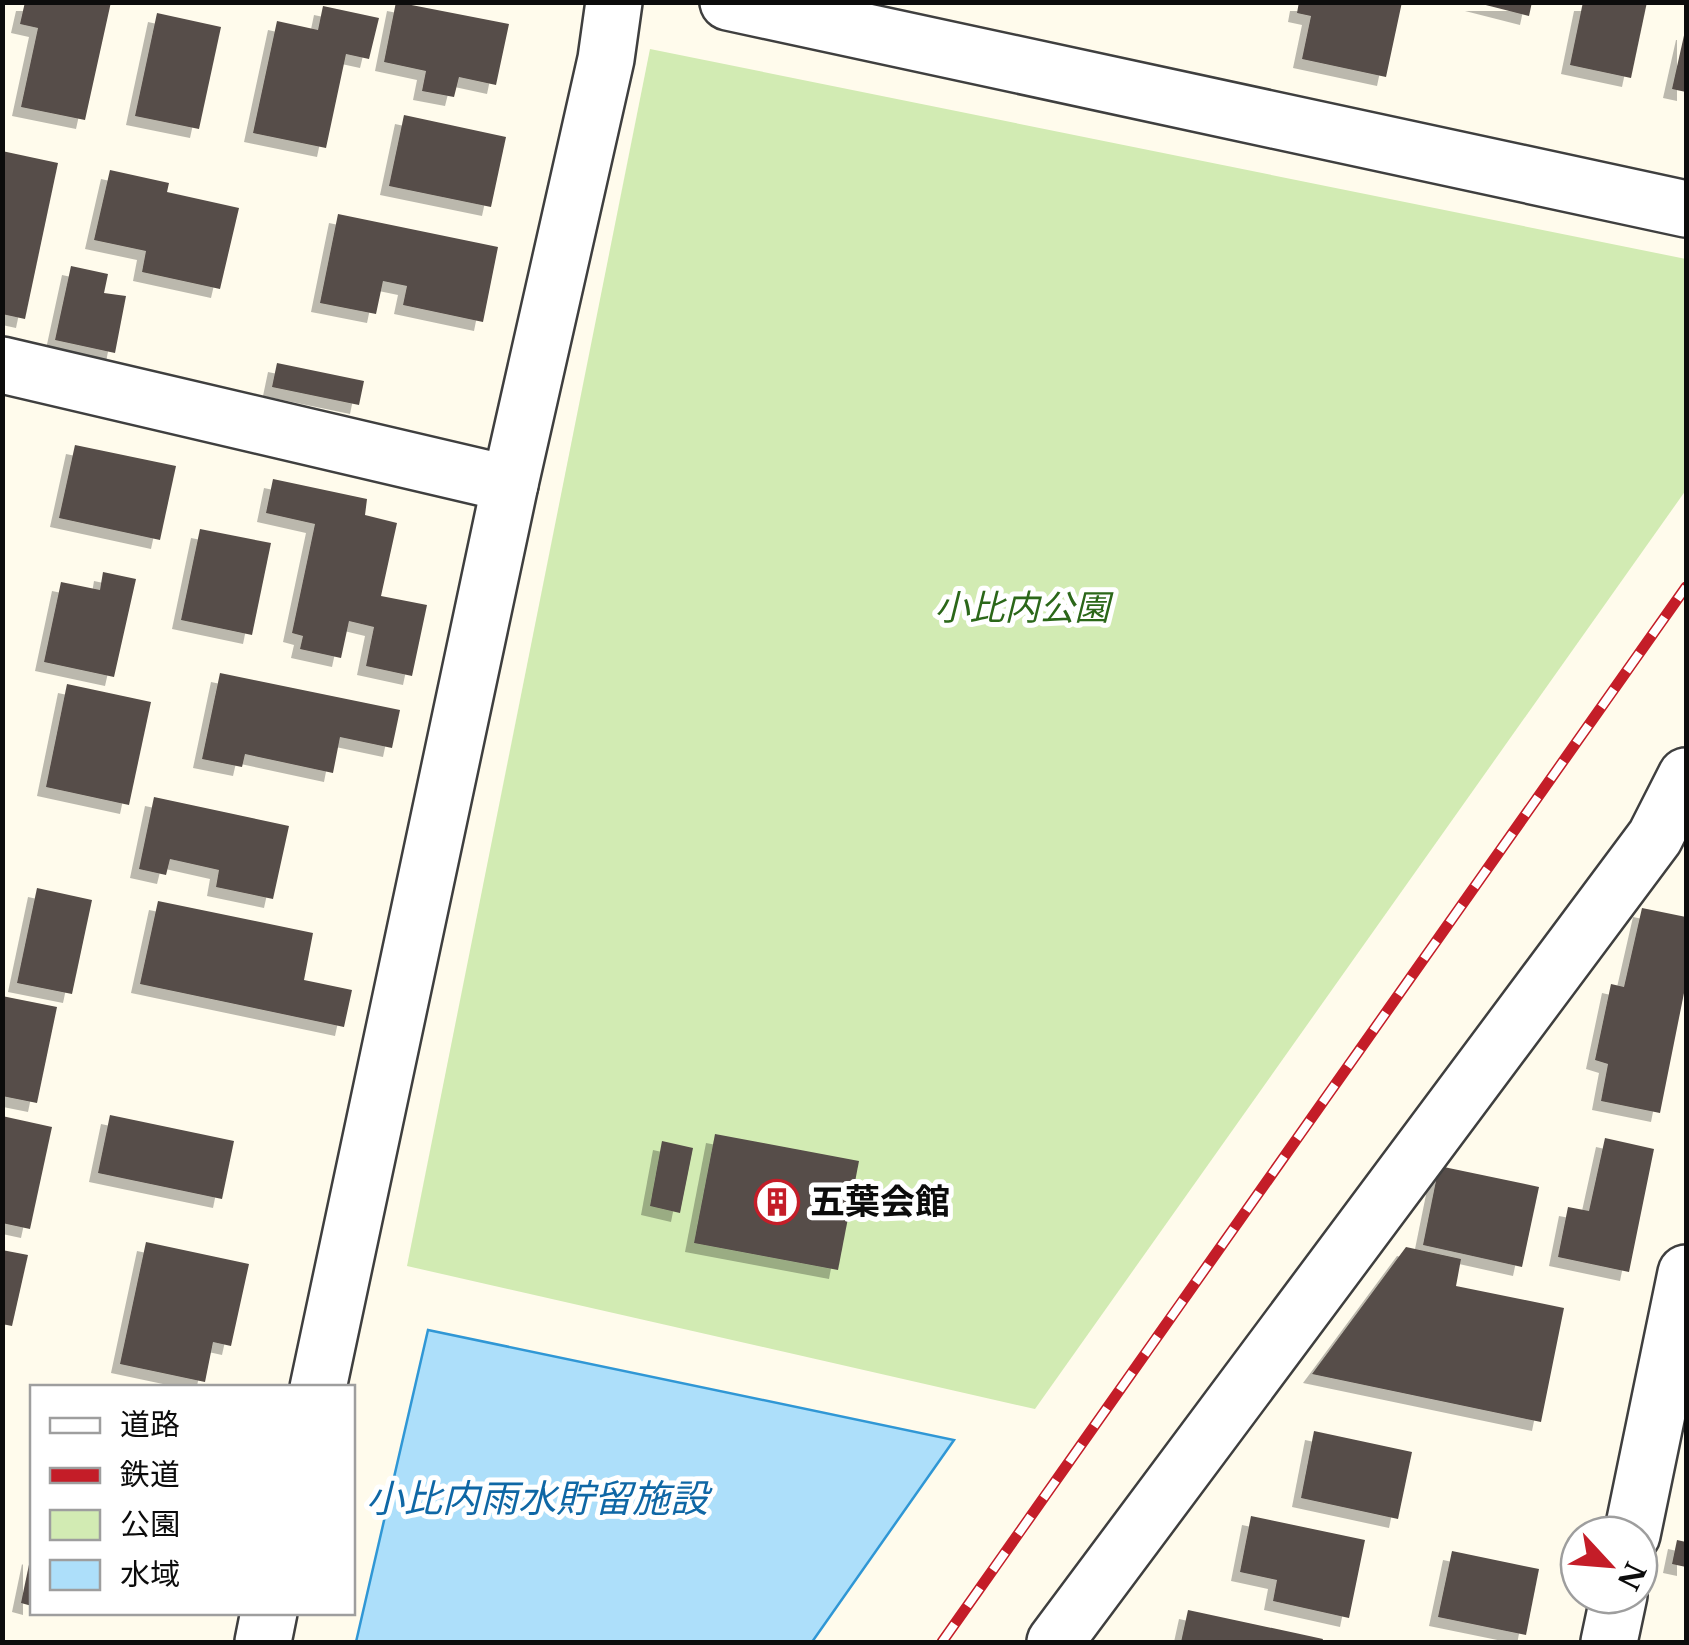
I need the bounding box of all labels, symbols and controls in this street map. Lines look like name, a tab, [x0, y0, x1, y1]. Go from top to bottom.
park label: 小比内公園	[934, 586, 1114, 629]
building icon: 五葉会館	[754, 1179, 800, 1225]
place label: 五葉会館	[810, 1180, 950, 1223]
legend	[30, 1385, 355, 1615]
text: 道路	[120, 1406, 180, 1443]
text: 鉄道	[120, 1456, 180, 1493]
water label: 小比内雨水貯留施設	[366, 1475, 713, 1522]
text: 公園	[120, 1506, 180, 1543]
north arrow	[1559, 1515, 1659, 1615]
text: 水域	[120, 1556, 180, 1593]
text: N	[1610, 1556, 1653, 1595]

